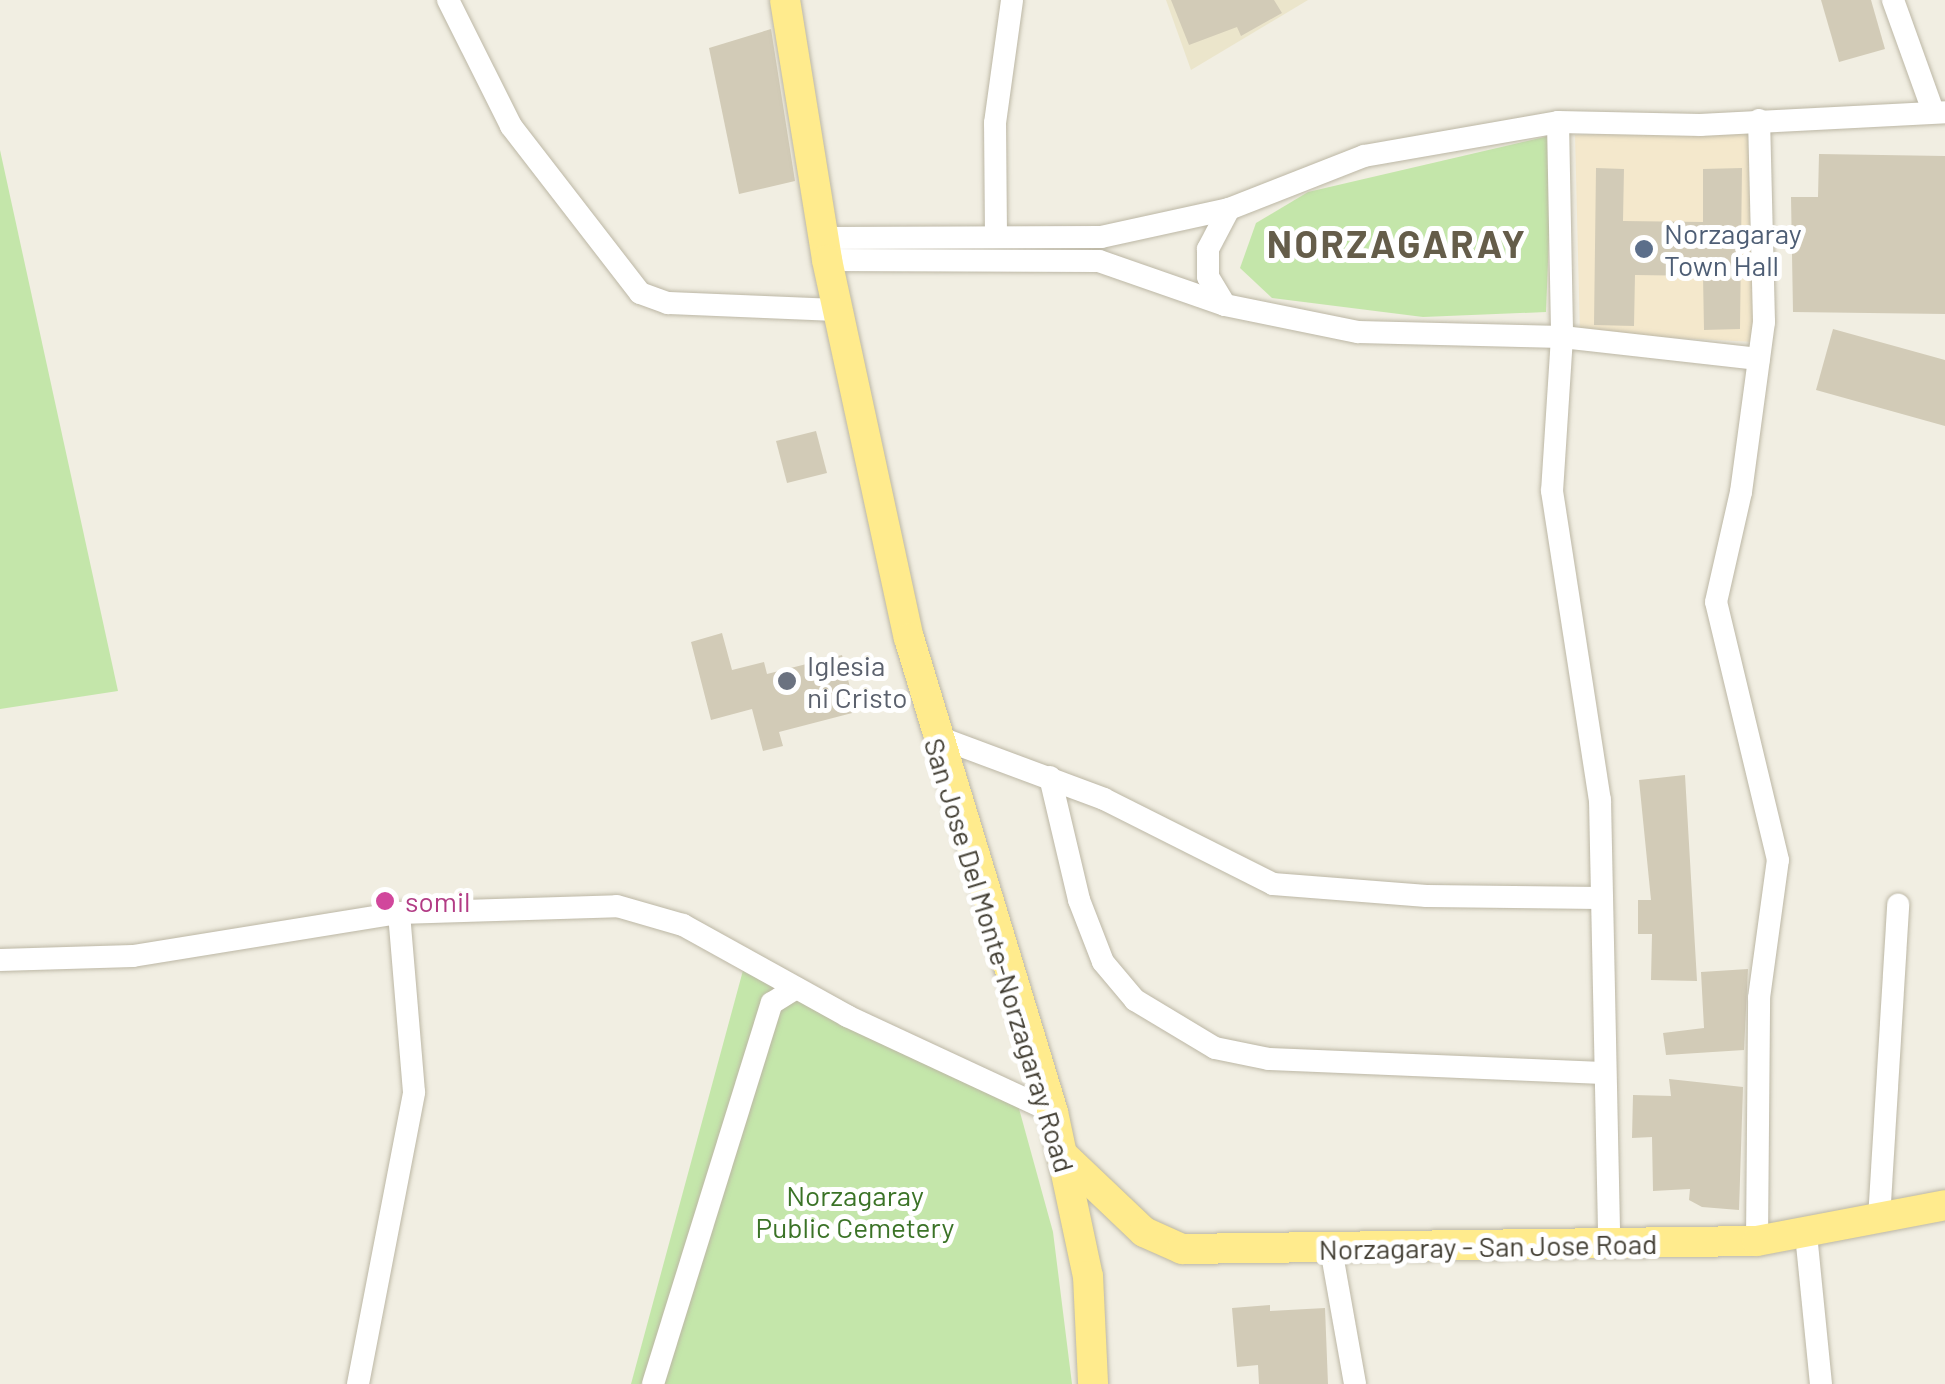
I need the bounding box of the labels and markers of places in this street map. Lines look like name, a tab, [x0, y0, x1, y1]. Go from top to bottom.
place label: Norzagaray Town Hall	[1664, 216, 1802, 282]
marker: Norzagaray Town Hall	[1633, 238, 1655, 260]
place label: Iglesia ni Cristo	[807, 648, 908, 714]
marker: Iglesia ni Cristo	[776, 670, 798, 692]
place label: somil	[405, 884, 470, 918]
marker: somil	[374, 890, 396, 912]

